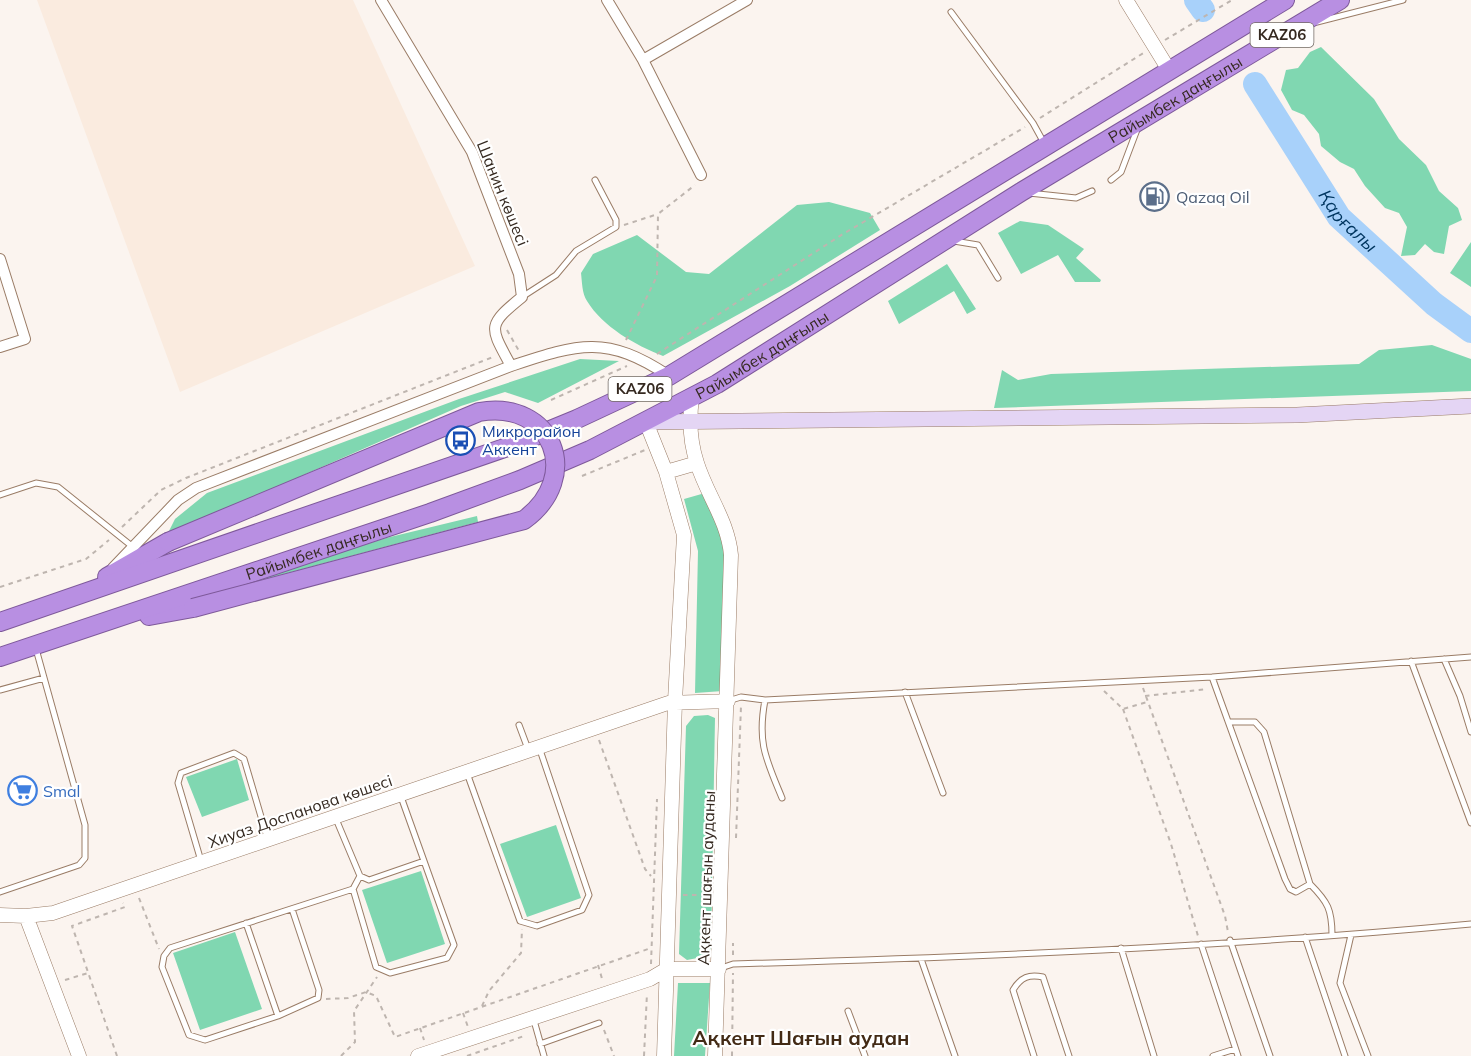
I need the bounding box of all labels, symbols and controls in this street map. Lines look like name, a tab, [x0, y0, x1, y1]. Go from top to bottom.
road number: KАZ06	[1250, 23, 1314, 47]
street label: Райымбек даңғылы	[1104, 51, 1246, 147]
street label: Шанин көшесі	[473, 137, 533, 249]
fuel station icon: Qazaq Oil	[1139, 181, 1171, 213]
water label: Қарғалы	[1314, 185, 1382, 257]
place label: Qazaq Oil	[1176, 187, 1250, 207]
street label: Райымбек даңғылы	[692, 306, 832, 404]
road number: KАZ06	[608, 377, 672, 401]
place label: Микрорайон Аккент	[482, 421, 581, 459]
bus stop icon: Микрорайон Аккент	[445, 424, 477, 456]
street label: Райымбек даңғылы	[243, 517, 394, 584]
street label: Хиуаз Доспанова көшесі	[205, 770, 395, 852]
supermarket icon: Smal	[6, 775, 38, 807]
place label: Smal	[43, 781, 80, 801]
street label: Ақкент шағын ауданы	[693, 790, 719, 966]
district label: Ақкент Шағын аудан	[693, 1025, 909, 1050]

